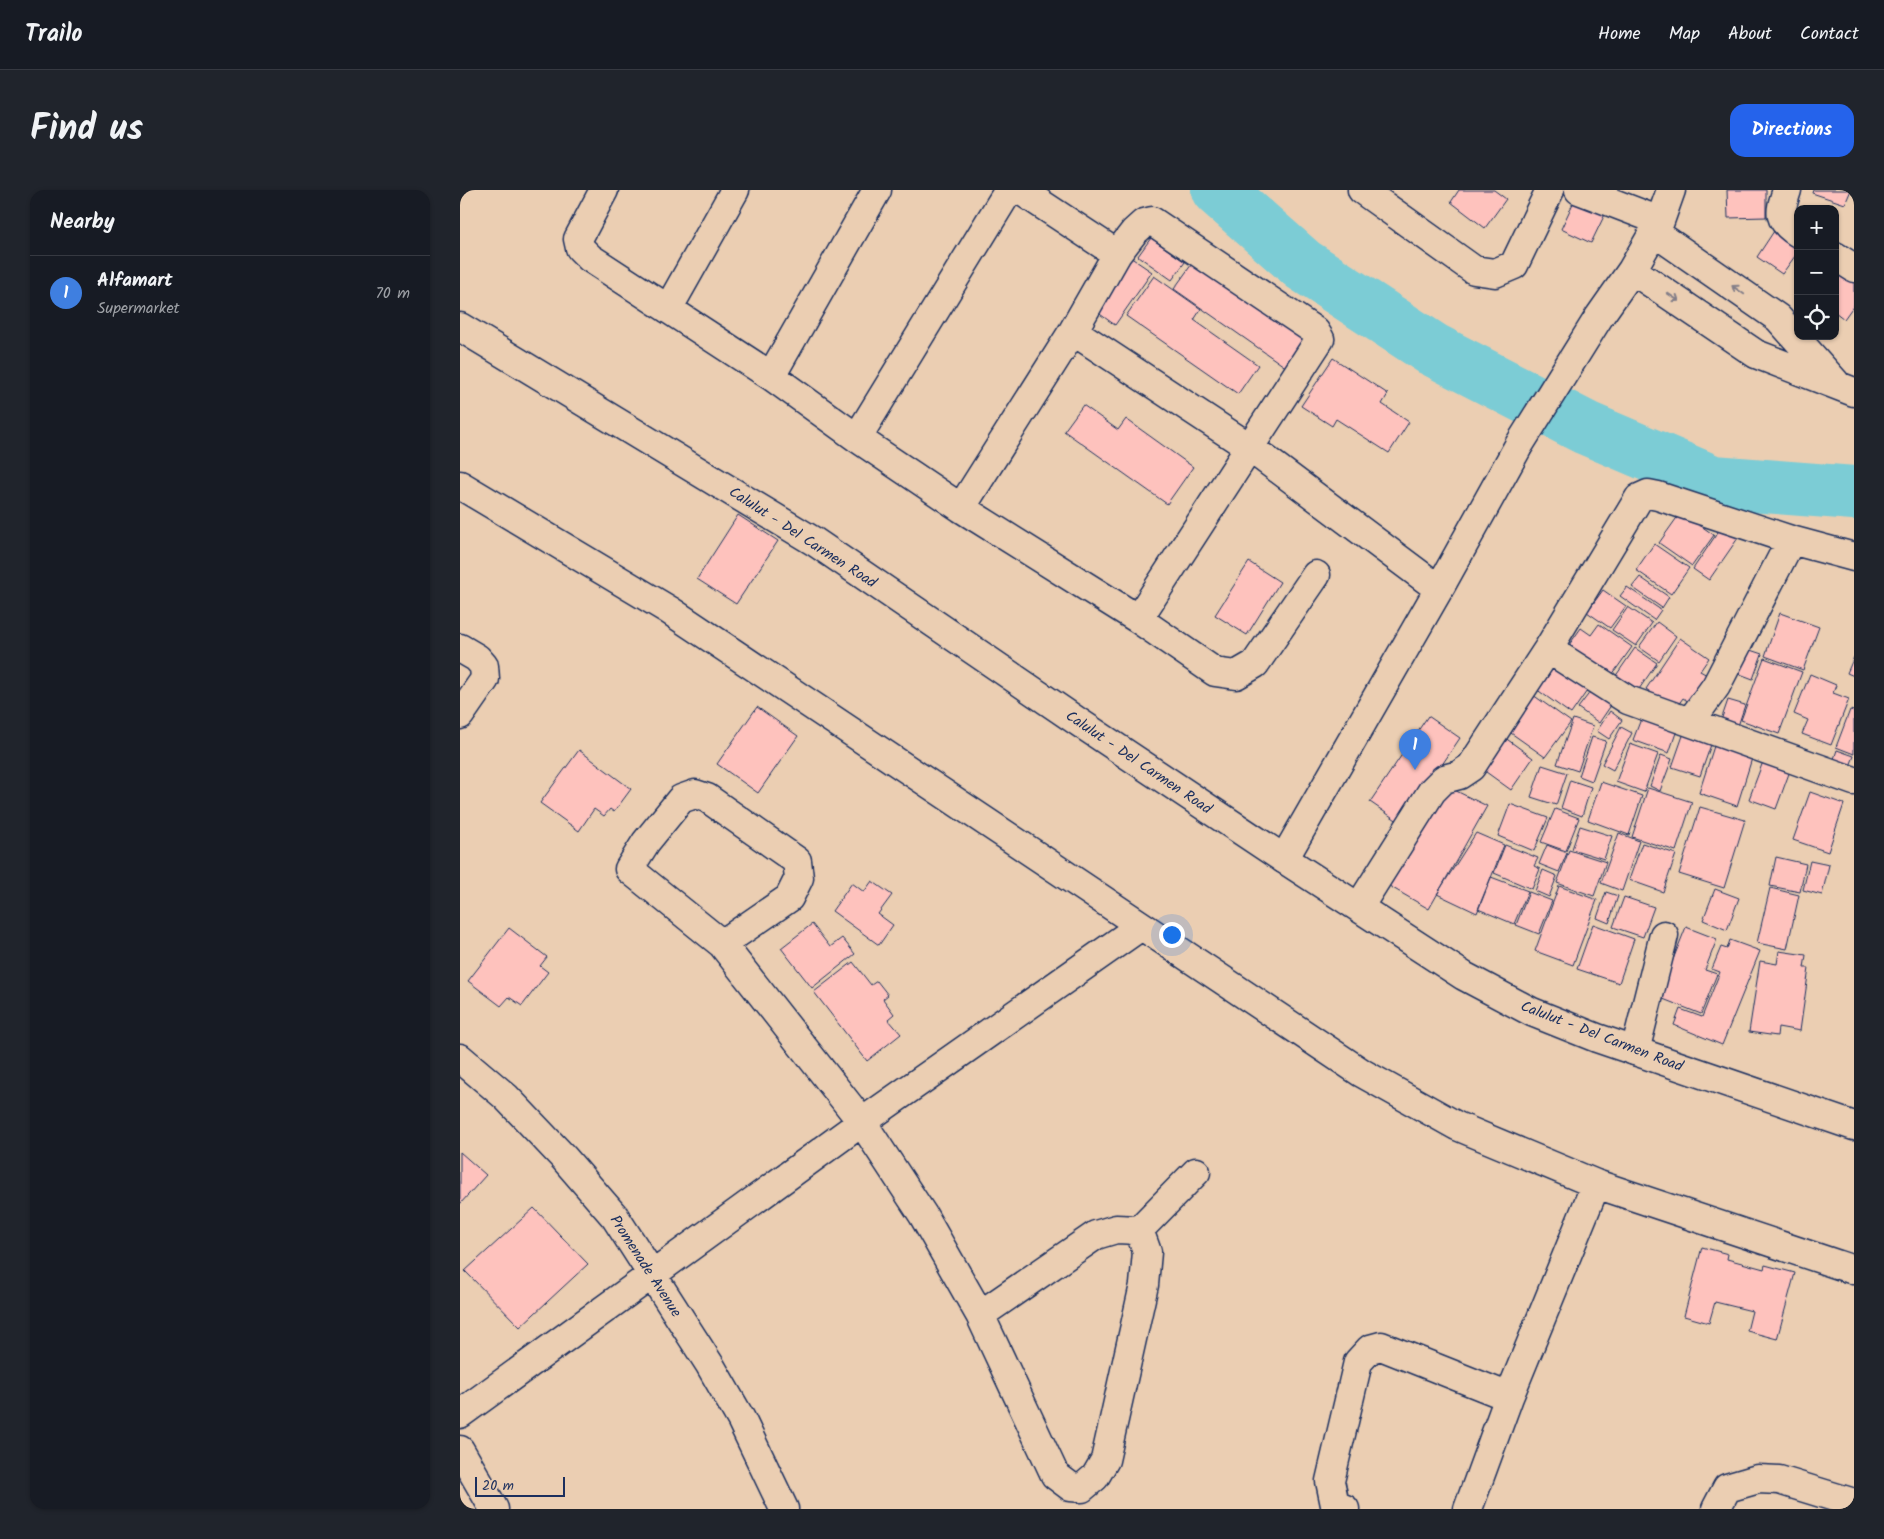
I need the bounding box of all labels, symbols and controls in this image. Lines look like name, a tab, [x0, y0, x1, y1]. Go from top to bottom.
text: Trailo	[25, 15, 83, 54]
text: Home	[1598, 20, 1641, 49]
text: Map	[1669, 20, 1700, 49]
text: About	[1728, 20, 1772, 49]
text: Contact	[1800, 20, 1859, 49]
text: Find us	[30, 102, 143, 158]
button: Directions	[1730, 104, 1854, 157]
map controls	[1794, 205, 1839, 340]
button: +	[1794, 205, 1839, 250]
text: Nearby	[50, 206, 115, 239]
button: −	[1794, 250, 1839, 295]
text: Alfamart	[97, 266, 173, 296]
text: 1	[64, 281, 68, 306]
text: 70 m	[375, 281, 410, 306]
one-way arrow	[1731, 285, 1745, 295]
one-way arrow	[1666, 292, 1680, 302]
button: locate	[1794, 295, 1839, 340]
text: Supermarket	[97, 296, 180, 321]
street label: Calulut - Del Carmen Road	[724, 481, 882, 595]
street label: Calulut - Del Carmen Road	[1060, 705, 1217, 821]
pin: 1	[1399, 729, 1431, 770]
your location	[1159, 922, 1185, 948]
street label: Calulut - Del Carmen Road	[1517, 995, 1687, 1079]
street label: Promenade Avenue	[603, 1211, 688, 1323]
scale bar	[475, 1474, 565, 1497]
text: 20 m	[482, 1475, 514, 1497]

